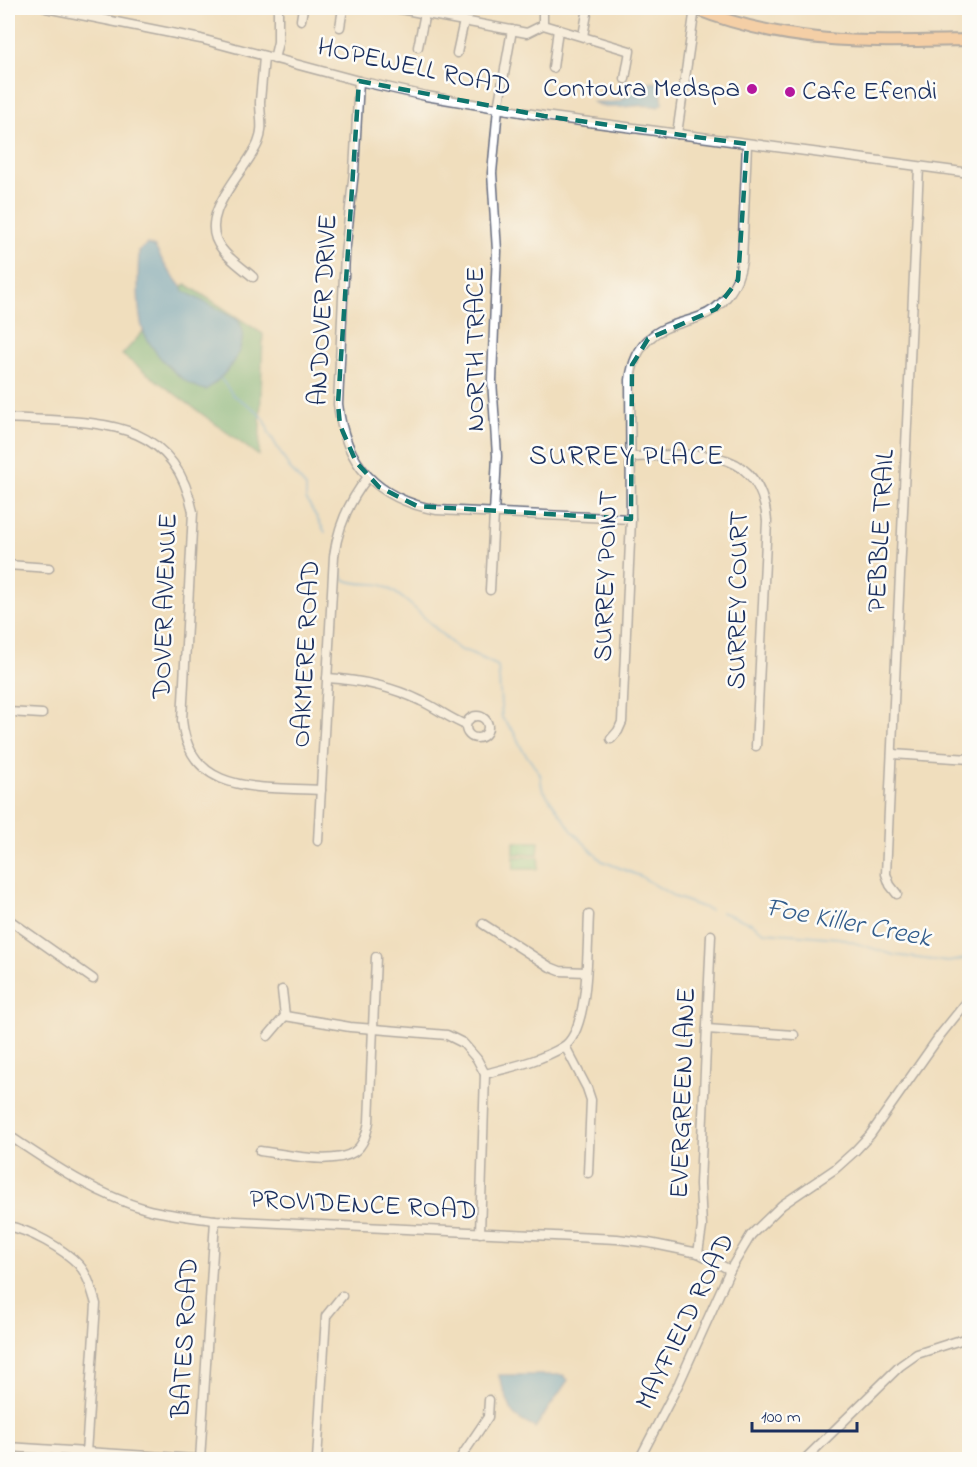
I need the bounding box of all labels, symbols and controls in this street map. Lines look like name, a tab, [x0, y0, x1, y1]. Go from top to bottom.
street label: HOPEWELL ROAD	[313, 28, 515, 108]
place label: Contoura Medspa	[543, 70, 740, 109]
place label: Cafe Efendi	[802, 73, 937, 112]
marker: Contoura Medspa	[745, 82, 759, 96]
marker: Cafe Efendi	[783, 85, 797, 99]
street label: ANDOVER DRIVE	[300, 213, 348, 407]
street label: NORTH TRACE	[457, 266, 496, 432]
district label: SURREY PLACE	[529, 437, 725, 478]
street label: PEBBLE TRAIL	[858, 448, 906, 614]
street label: SURREY POINT	[585, 490, 629, 662]
street label: SURREY COURT	[718, 510, 760, 690]
street label: DOVER AVENUE	[143, 513, 189, 700]
street label: OAKMERE ROAD	[283, 559, 331, 749]
water label: Foe Killer Creek	[762, 888, 936, 960]
street label: EVERGREEN LANE	[661, 987, 707, 1199]
street label: PROVIDENCE ROAD	[248, 1181, 478, 1231]
street label: MAYFIELD ROAD	[626, 1227, 746, 1417]
street label: BATES ROAD	[162, 1257, 210, 1420]
scale bar	[752, 1395, 857, 1433]
text: 100 m	[761, 1405, 801, 1431]

